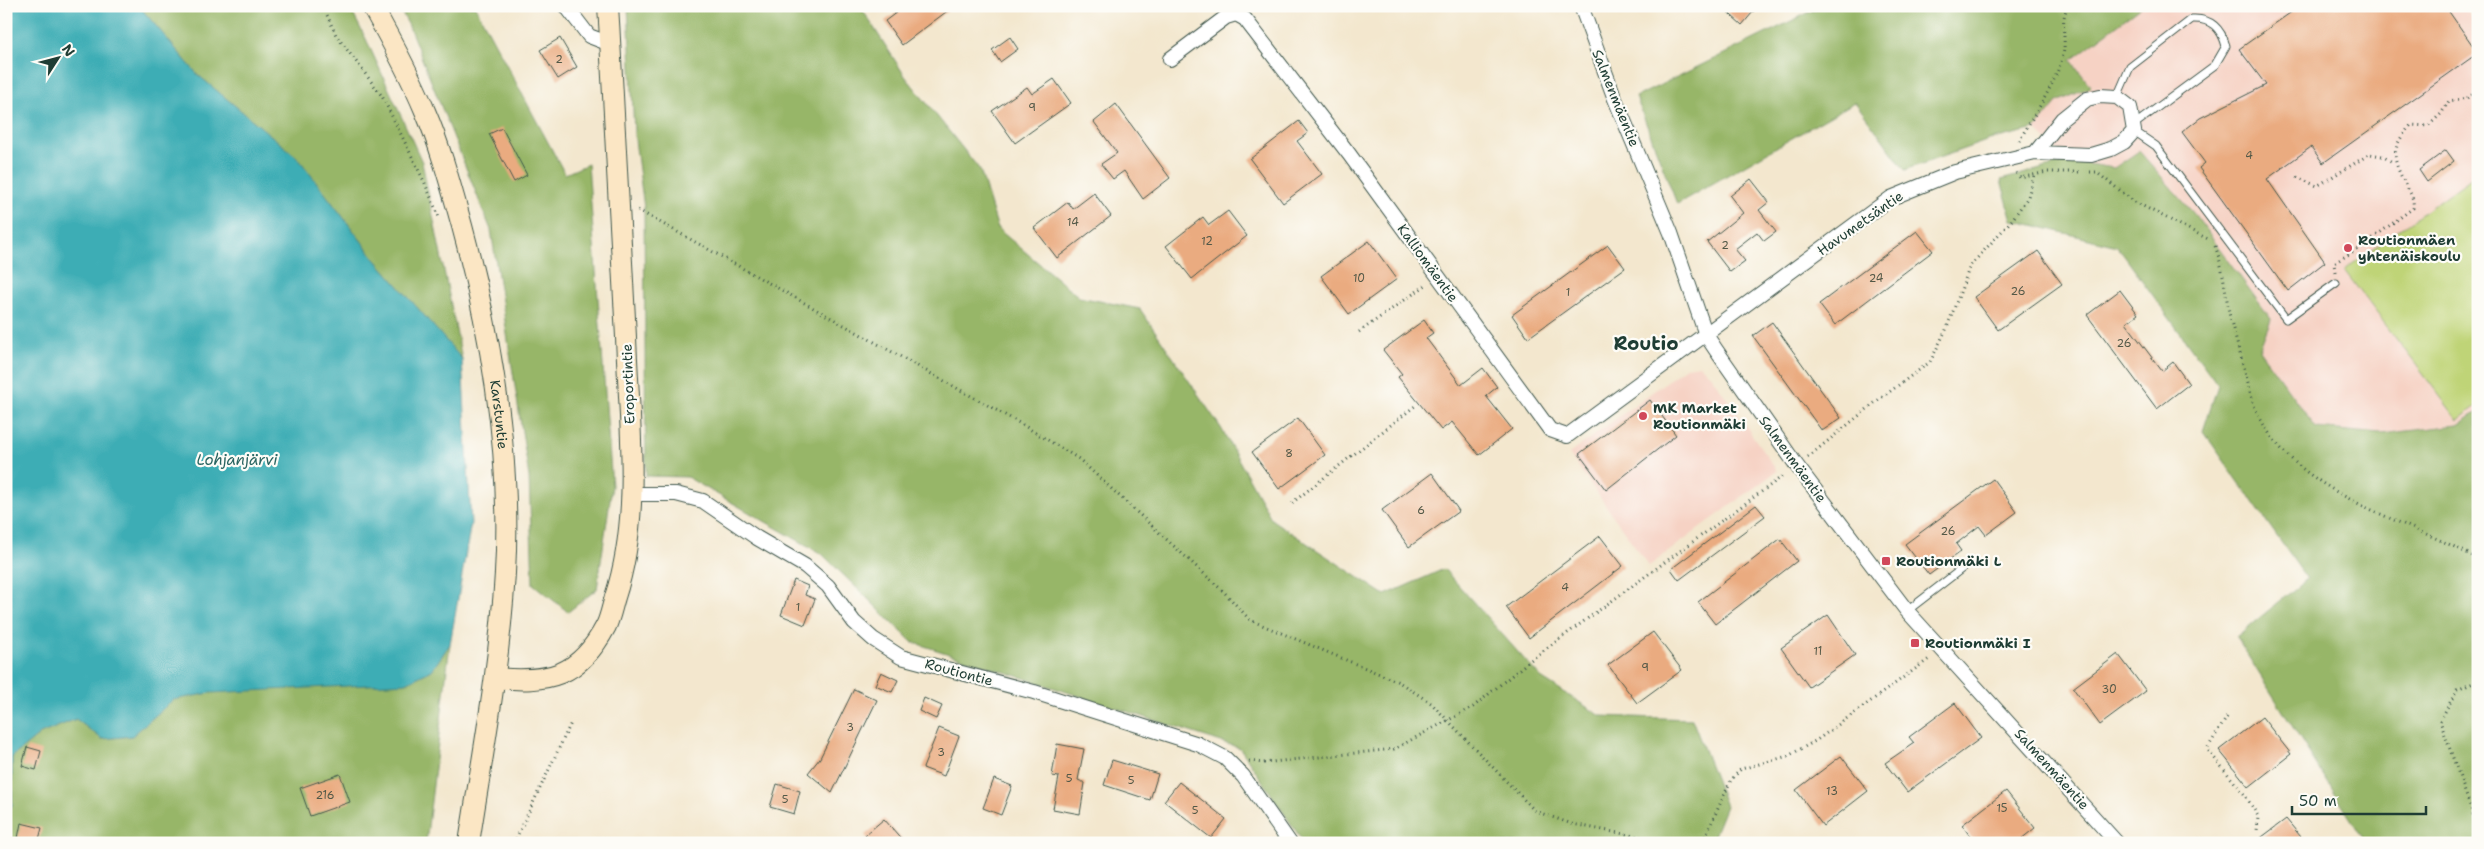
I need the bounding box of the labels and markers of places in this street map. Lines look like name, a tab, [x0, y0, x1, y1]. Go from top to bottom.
place label: Routionmäen yhtenäiskoulu	[2358, 231, 2461, 265]
marker: Routionmäen yhtenäiskoulu	[2342, 242, 2354, 254]
place label: MK Market Routionmäki	[1653, 399, 1746, 433]
marker: MK Market Routionmäki	[1637, 410, 1649, 422]
place label: Routionmäki L	[1896, 552, 2002, 570]
marker: Routionmäki L	[1880, 555, 1892, 567]
place label: Routionmäki I	[1925, 634, 2031, 652]
marker: Routionmäki I	[1909, 637, 1921, 649]

